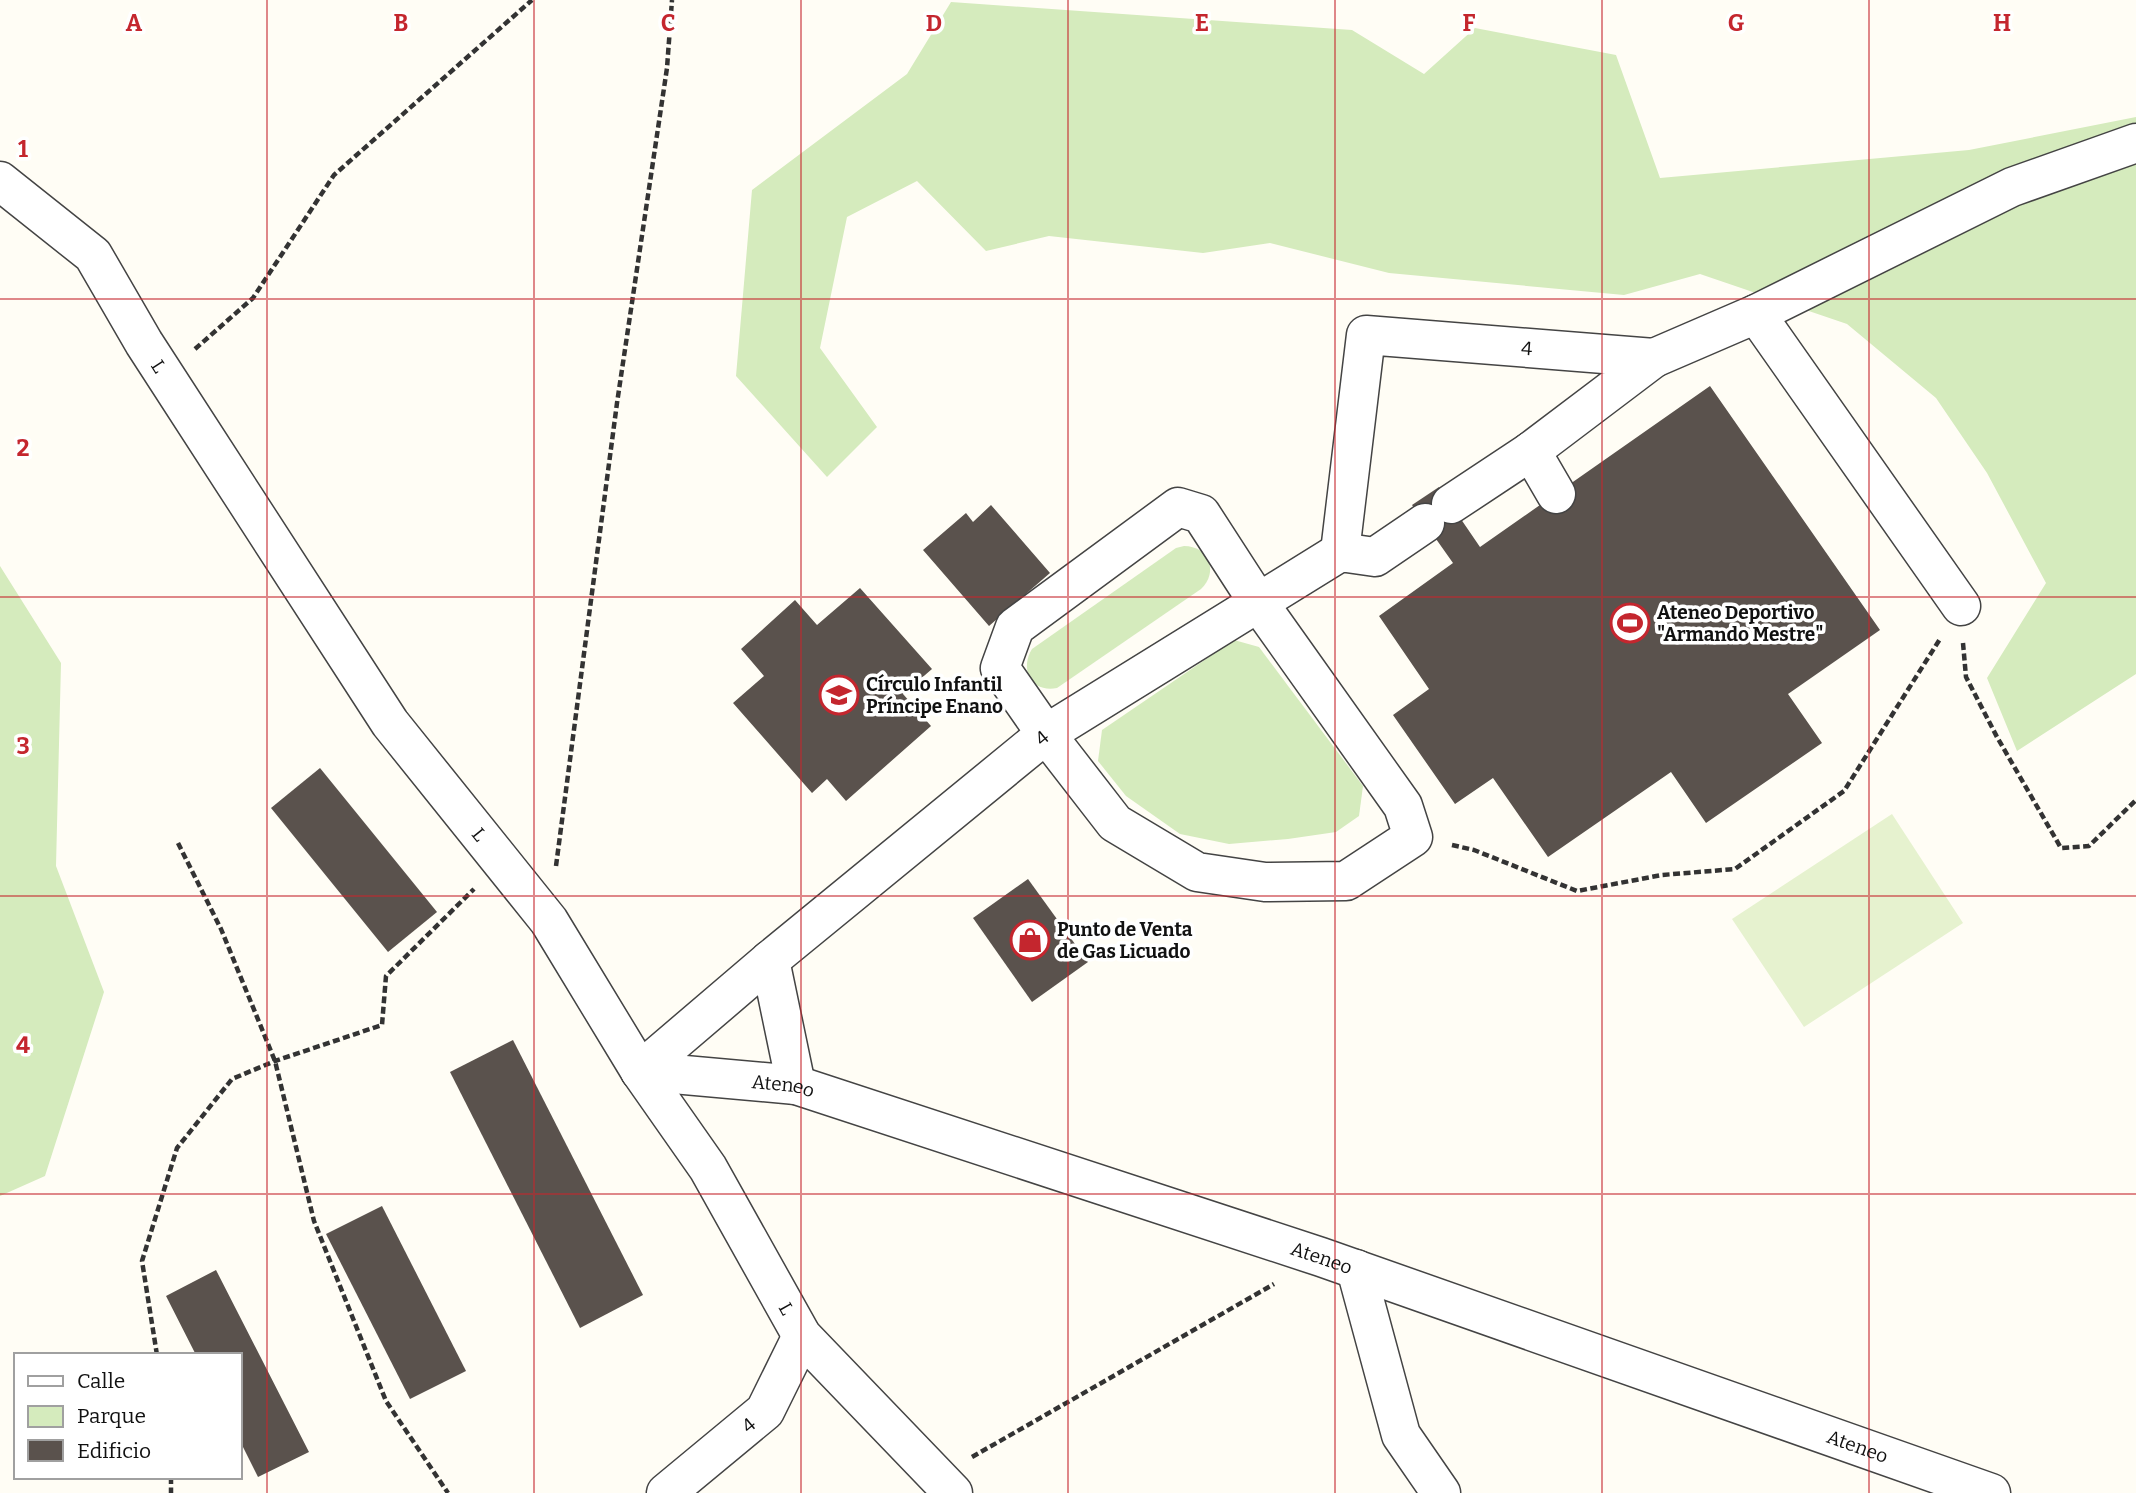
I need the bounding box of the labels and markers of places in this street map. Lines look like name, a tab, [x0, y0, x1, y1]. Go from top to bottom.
place label: Ateneo Deportivo "Armando Mestre"	[1657, 601, 1823, 646]
sports icon: Ateneo Deportivo "Armando Mestre"	[1609, 602, 1651, 644]
place label: Círculo Infantil Príncipe Enano	[866, 673, 1003, 718]
school or university icon: Círculo Infantil Príncipe Enano	[818, 674, 860, 716]
place label: Punto de Venta de Gas Licuado	[1057, 918, 1193, 963]
shop icon: Punto de Venta de Gas Licuado	[1009, 919, 1051, 961]

